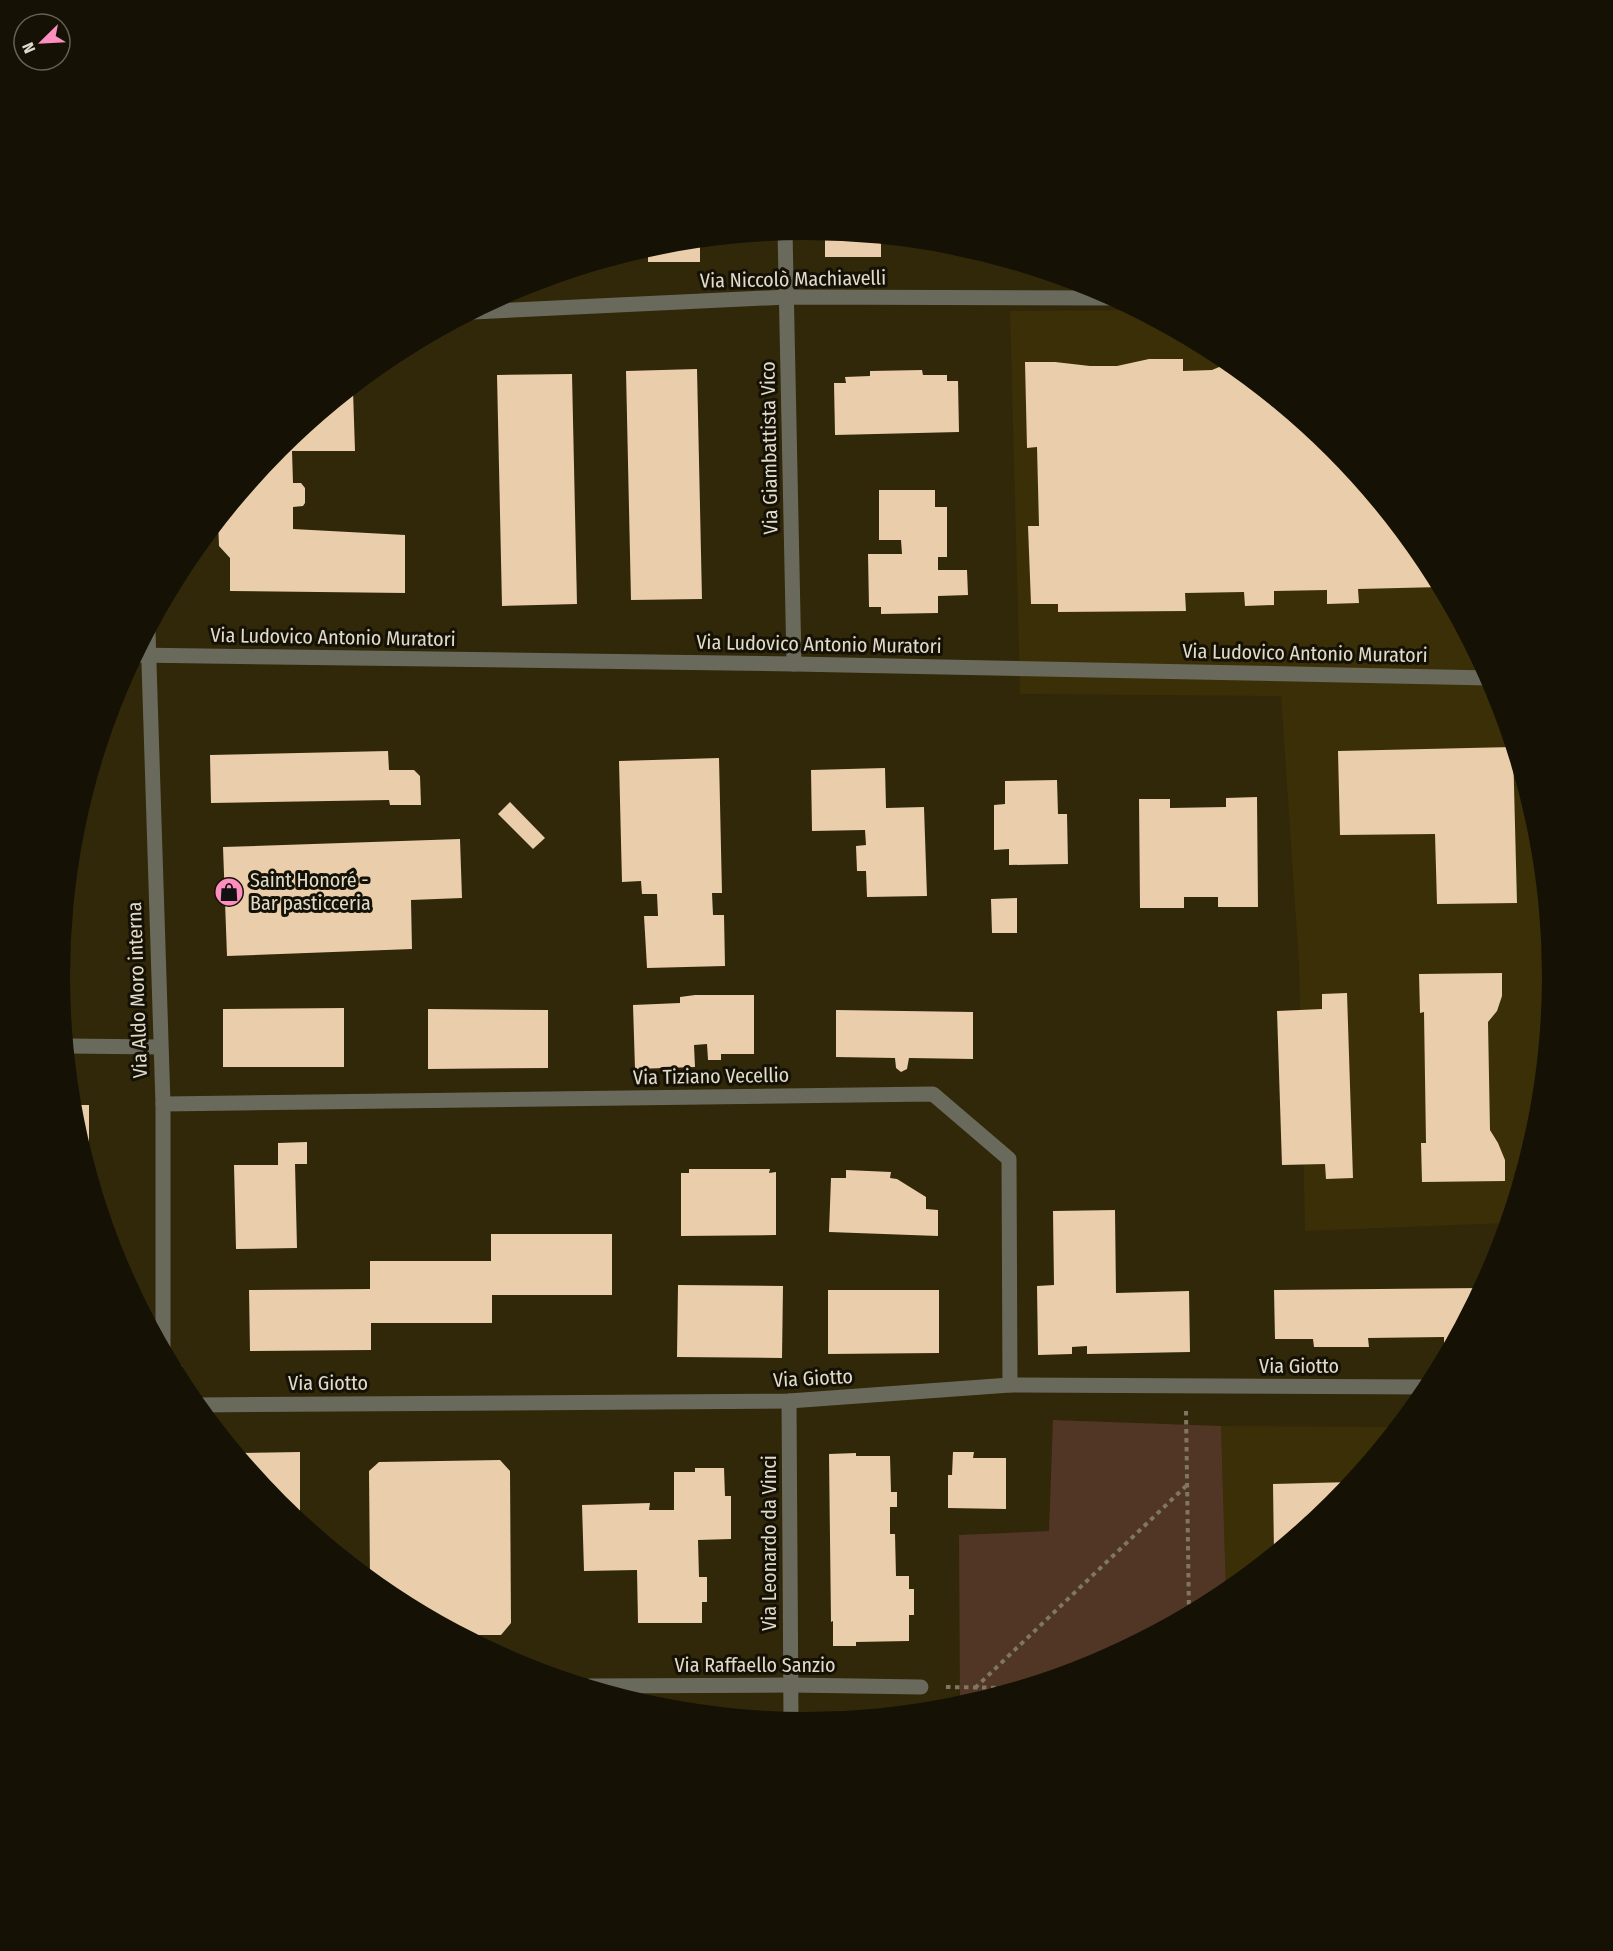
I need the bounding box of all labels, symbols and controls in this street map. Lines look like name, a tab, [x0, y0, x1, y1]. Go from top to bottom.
north arrow	[12, 12, 72, 72]
text: N	[18, 40, 39, 56]
street label: Via Niccolò Machiavelli	[700, 265, 886, 293]
street label: Via Giambattista Vico	[755, 361, 783, 535]
street label: Via Ludovico Antonio Muratori	[210, 623, 456, 651]
street label: Via Ludovico Antonio Muratori	[696, 630, 942, 658]
street label: Via Ludovico Antonio Muratori	[1182, 639, 1428, 667]
place label: Saint Honoré - Bar pasticceria	[250, 868, 371, 915]
shop icon: Saint Honoré - Bar pasticceria	[213, 876, 245, 908]
street label: Via Aldo Moro interna	[122, 901, 152, 1079]
street label: Via Tiziano Vecellio	[633, 1063, 789, 1089]
street label: Via Giotto	[1259, 1354, 1339, 1378]
street label: Via Giotto	[772, 1364, 854, 1392]
street label: Via Giotto	[288, 1371, 368, 1395]
street label: Via Leonardo da Vinci	[757, 1455, 781, 1631]
street label: Via Raffaello Sanzio	[674, 1653, 836, 1677]

